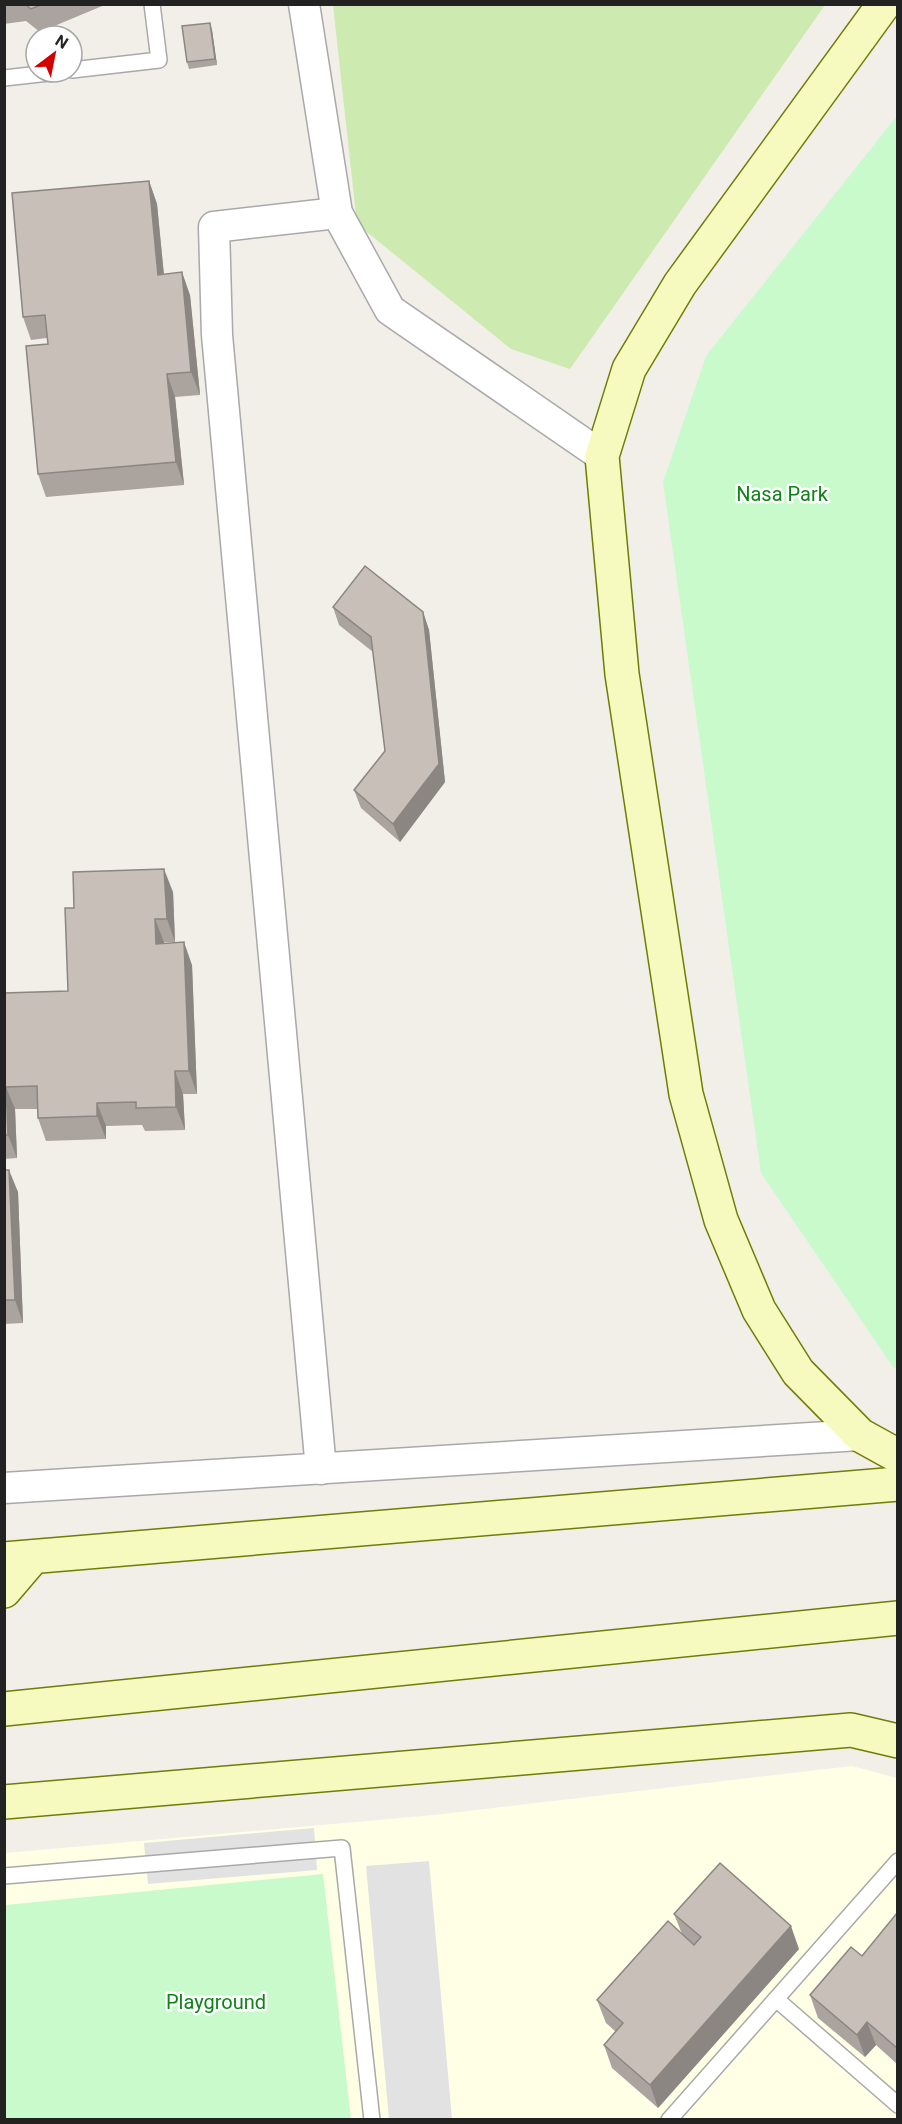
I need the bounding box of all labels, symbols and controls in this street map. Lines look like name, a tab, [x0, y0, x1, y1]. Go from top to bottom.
north arrow	[24, 24, 84, 84]
text: N	[52, 31, 72, 53]
park label: Nasa Park	[736, 482, 829, 506]
park label: Playground	[166, 1990, 266, 2014]

